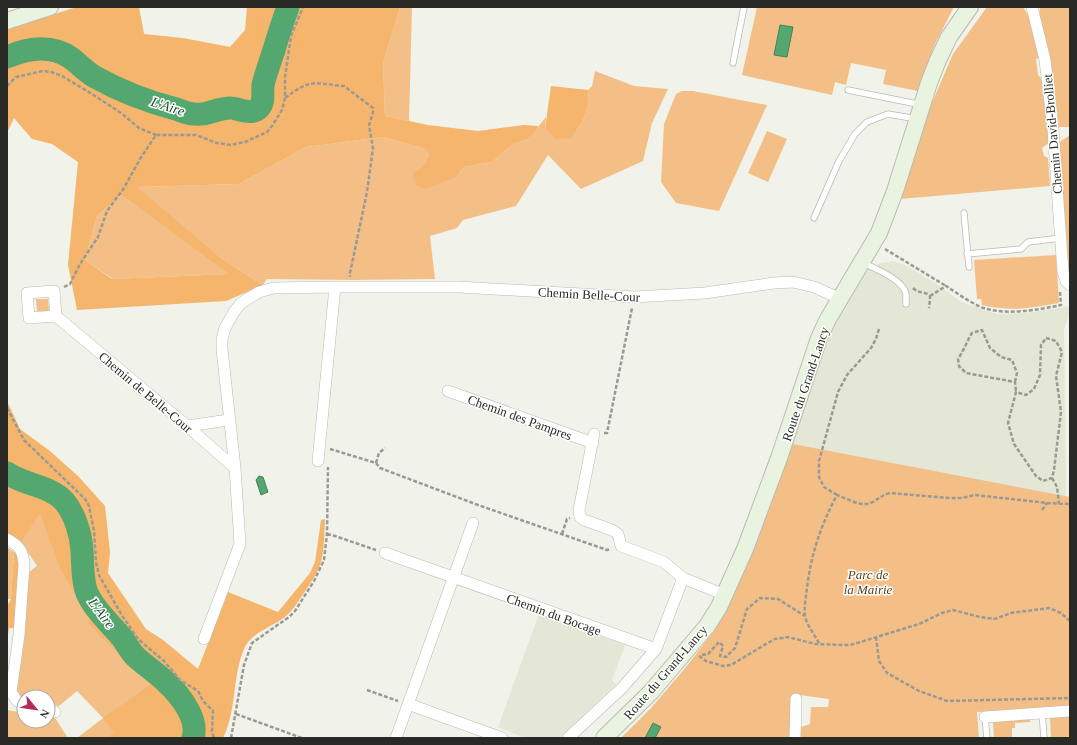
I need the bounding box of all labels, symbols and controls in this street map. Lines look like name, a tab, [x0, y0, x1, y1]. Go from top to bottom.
street label: Chemin David-Brolliet	[1040, 73, 1065, 194]
water label: L'Aire	[148, 94, 187, 119]
street label: Chemin Belle-Cour	[538, 284, 641, 305]
street label: Route du Grand-Lancy	[779, 325, 832, 443]
street label: Chemin de Belle-Cour	[96, 349, 196, 436]
street label: Chemin des Pampres	[466, 392, 574, 443]
park label: Parc de la Mairie	[844, 567, 893, 597]
street label: Chemin du Bocage	[504, 590, 603, 639]
water label: L'Aire	[85, 594, 118, 632]
street label: Route du Grand-Lancy	[620, 622, 711, 722]
north arrow	[16, 689, 56, 729]
text: N	[38, 707, 52, 720]

